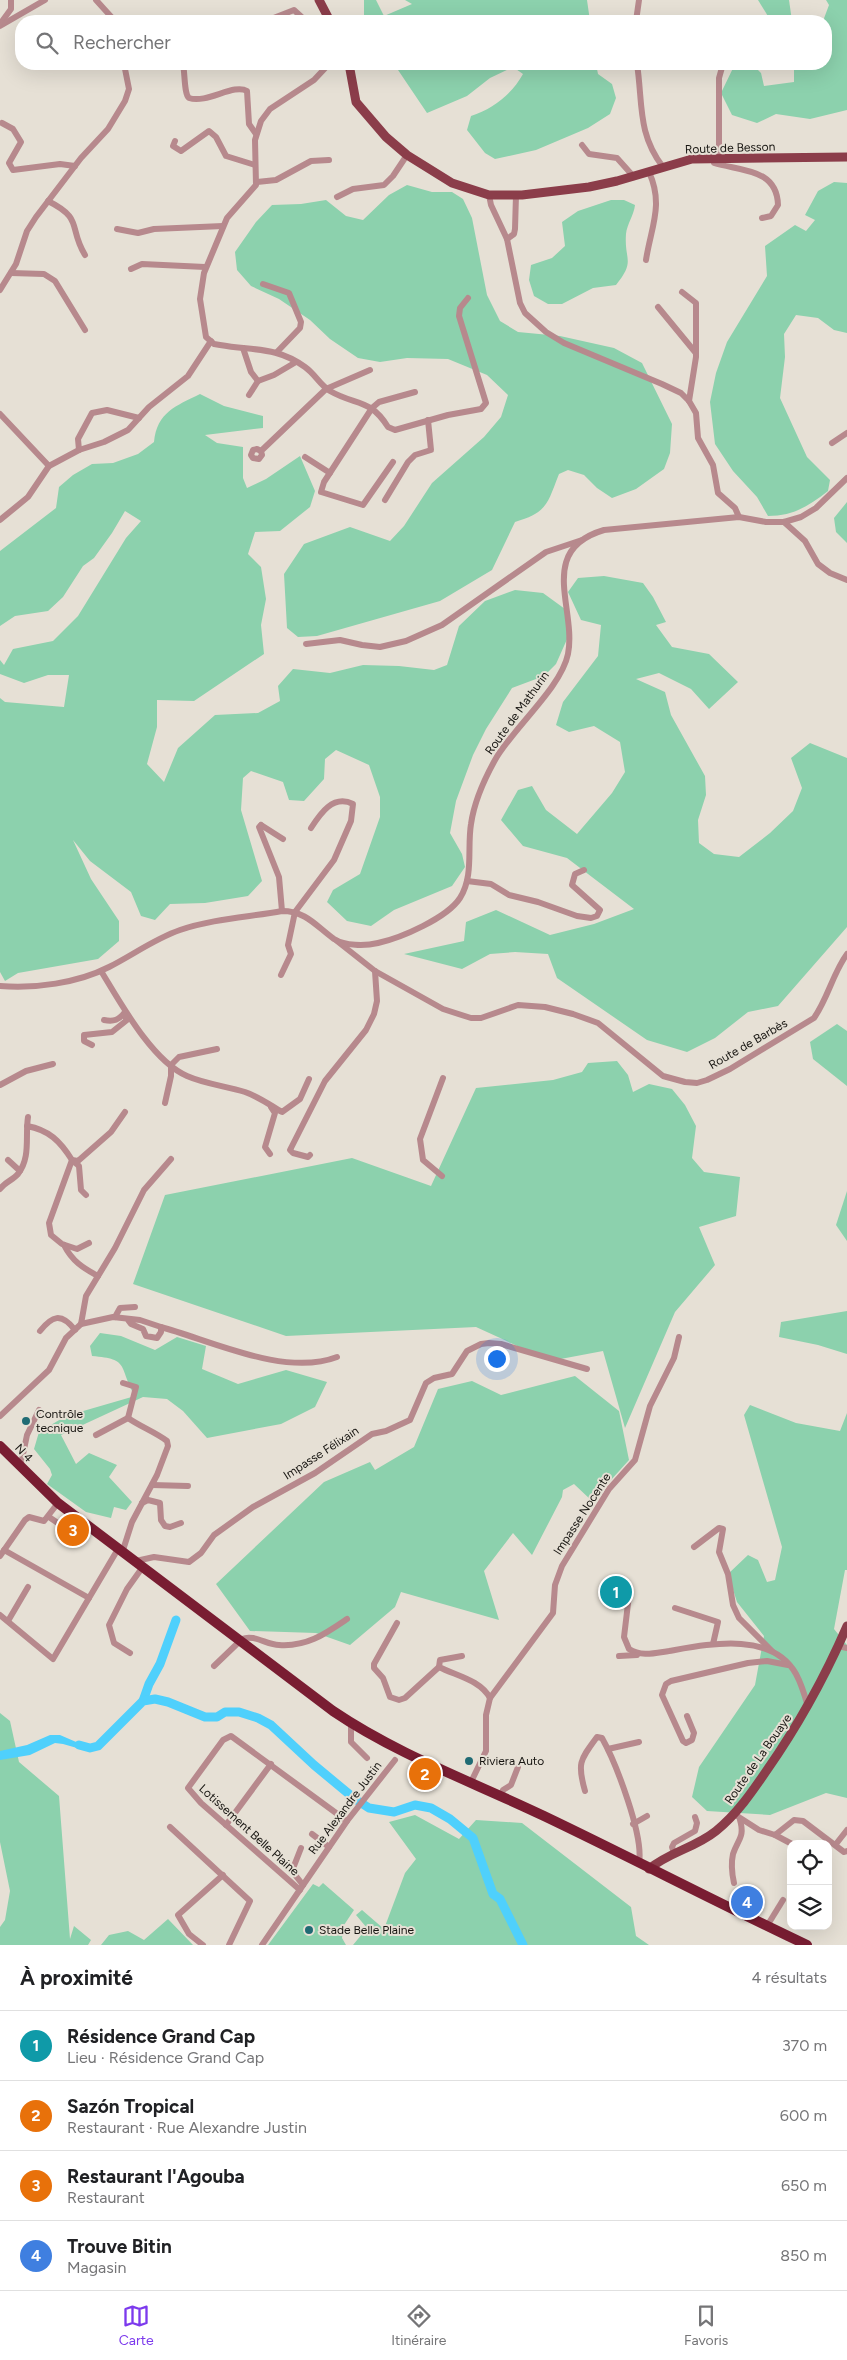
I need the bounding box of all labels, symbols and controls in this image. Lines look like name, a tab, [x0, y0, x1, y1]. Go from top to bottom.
search box	[15, 15, 832, 70]
icon: search	[33, 29, 61, 57]
text: Rechercher	[73, 31, 171, 54]
street label: Route de Besson	[685, 139, 776, 157]
street label: Route de Mathurin	[482, 668, 552, 757]
street label: Route de Barbès	[706, 1016, 790, 1072]
your location	[484, 1346, 510, 1372]
place label: Contrôle tecnique	[36, 1407, 84, 1435]
marker: Contrôle tecnique	[20, 1415, 32, 1427]
street label: Impasse Félixain	[281, 1423, 362, 1483]
street label: N 4	[12, 1441, 36, 1465]
street label: Impasse Nocente	[550, 1470, 614, 1557]
pin: 3	[57, 1511, 89, 1549]
pin: 1	[600, 1573, 632, 1611]
street label: Route de La Bouaye	[722, 1711, 795, 1807]
place label: Riviera Auto	[479, 1754, 544, 1768]
pin: 2	[409, 1755, 441, 1793]
marker: Riviera Auto	[463, 1755, 475, 1767]
street label: Rue Alexandre Justin	[306, 1759, 385, 1857]
street label: Lotissement Belle Plaine	[196, 1781, 302, 1879]
map controls	[787, 1840, 832, 1930]
button: locate	[787, 1840, 832, 1885]
pin: 4	[731, 1883, 763, 1921]
button: layers	[787, 1885, 832, 1930]
place label: Stade Belle Plaine	[319, 1923, 414, 1937]
marker: Stade Belle Plaine	[303, 1924, 315, 1936]
text: À proximité	[20, 1965, 133, 1990]
text: 4 résultats	[751, 1968, 827, 1987]
text: Résidence Grand Cap	[67, 2025, 255, 2048]
text: 1	[33, 2036, 39, 2055]
text: 370 m	[782, 2036, 827, 2055]
text: Lieu · Résidence Grand Cap	[67, 2048, 264, 2067]
text: Sazón Tropical	[67, 2095, 194, 2118]
text: 2	[31, 2106, 41, 2125]
text: 600 m	[780, 2106, 827, 2125]
text: Restaurant · Rue Alexandre Justin	[67, 2118, 307, 2137]
text: Restaurant l'Agouba	[67, 2165, 245, 2188]
text: 3	[32, 2176, 40, 2195]
text: 650 m	[781, 2176, 827, 2195]
text: Restaurant	[67, 2188, 145, 2207]
text: Trouve Bitin	[67, 2235, 172, 2258]
text: 4	[31, 2246, 41, 2265]
text: 850 m	[780, 2246, 827, 2265]
text: Magasin	[67, 2258, 126, 2277]
tab: Carte	[119, 2302, 154, 2349]
tab: Itinéraire	[391, 2302, 446, 2349]
tab: Favoris	[684, 2302, 728, 2349]

